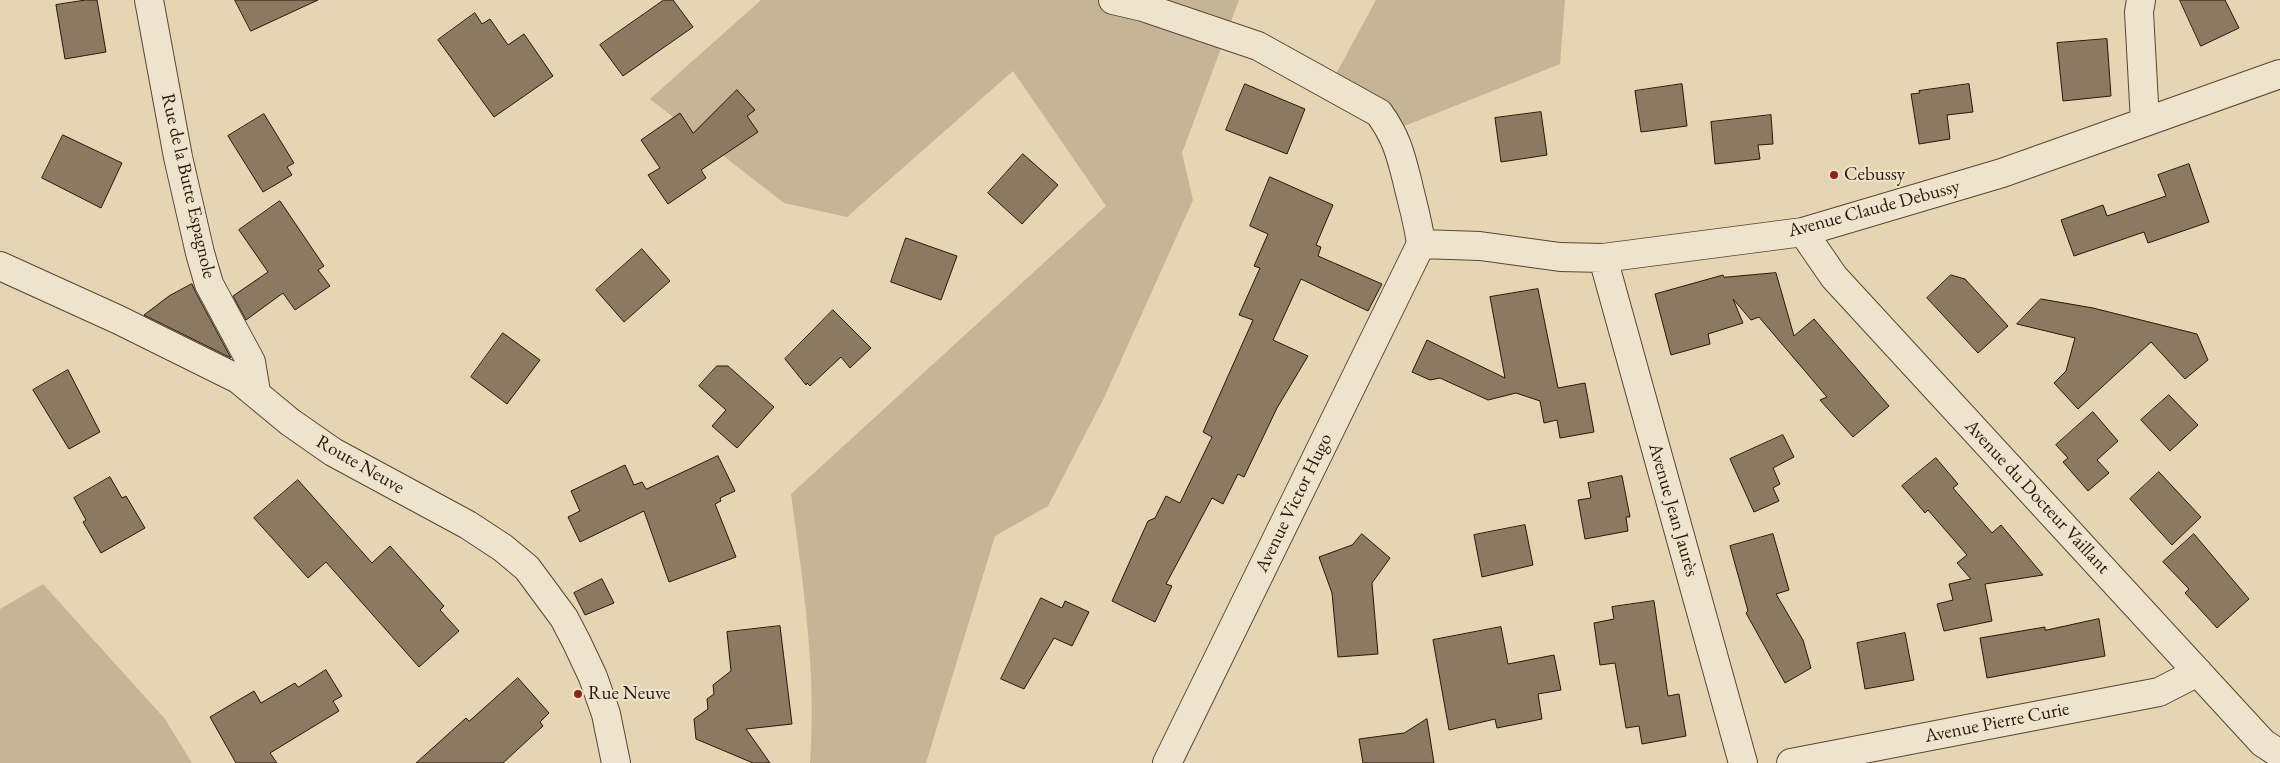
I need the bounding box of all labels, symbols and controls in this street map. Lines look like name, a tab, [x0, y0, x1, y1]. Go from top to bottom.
street label: Rue de la Butte Espagnole	[156, 91, 220, 281]
place label: Cebussy	[1844, 164, 1905, 186]
marker: Cebussy	[1828, 169, 1840, 181]
street label: Avenue Claude Debussy	[1786, 175, 1962, 243]
street label: Avenue du Docteur Vaillant	[1960, 415, 2114, 579]
street label: Avenue Victor Hugo	[1251, 430, 1337, 576]
street label: Route Neuve	[312, 431, 408, 499]
street label: Avenue Jean Jaurès	[1643, 441, 1703, 579]
place label: Rue Neuve	[588, 683, 670, 705]
marker: Rue Neuve	[572, 688, 584, 700]
street label: Avenue Pierre Curie	[1923, 698, 2071, 748]

